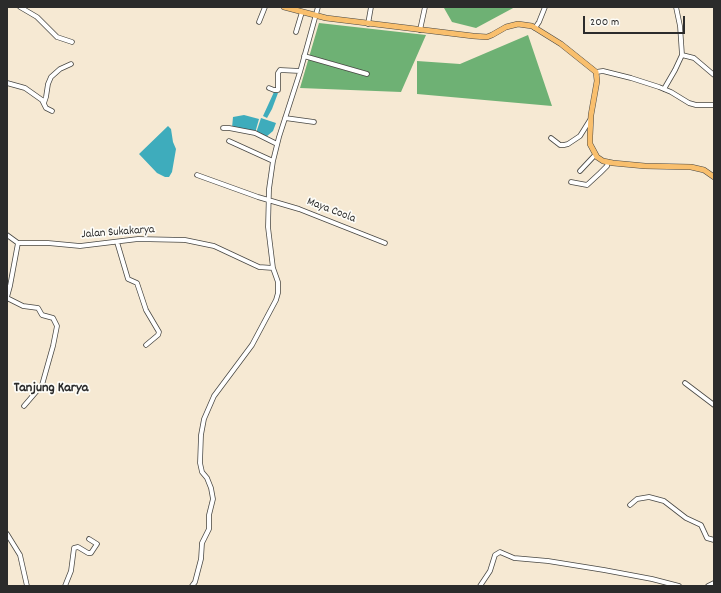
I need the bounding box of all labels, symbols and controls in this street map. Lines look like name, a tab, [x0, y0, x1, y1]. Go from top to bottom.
scale bar	[585, 8, 687, 34]
text: 200 m	[590, 14, 619, 31]
street label: Maya Coola	[305, 195, 357, 227]
street label: Jalan Sukakarya	[81, 223, 155, 243]
district label: Tanjung Karya	[14, 381, 88, 397]

